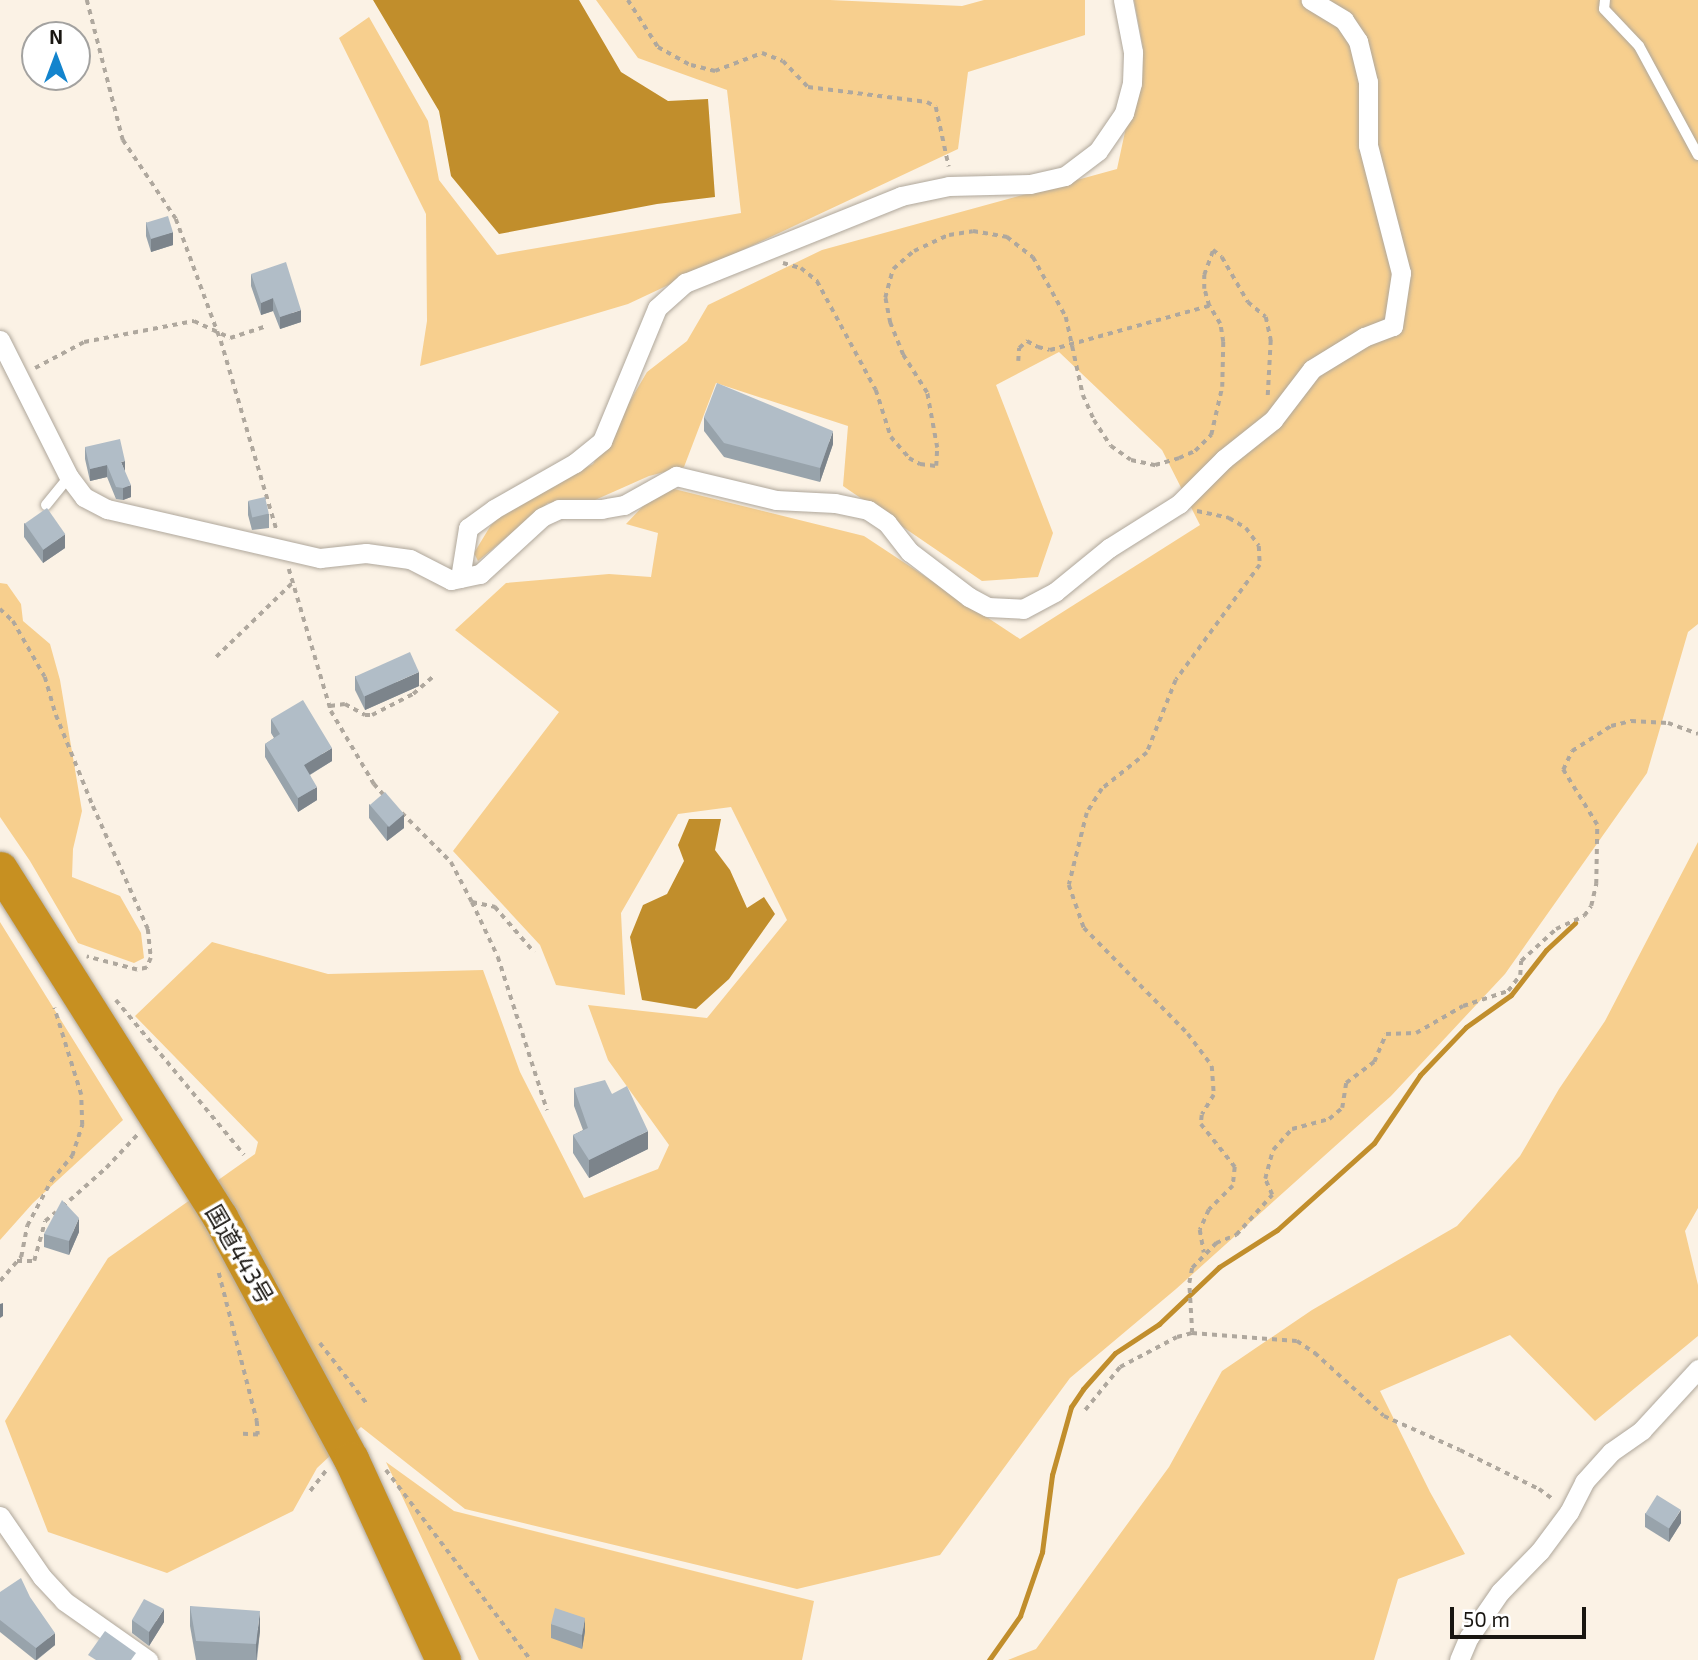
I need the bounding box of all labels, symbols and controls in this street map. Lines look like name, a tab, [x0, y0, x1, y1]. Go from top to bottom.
north arrow	[21, 21, 91, 91]
text: N	[49, 25, 63, 48]
street label: 国道443号	[201, 1199, 279, 1309]
scale bar	[1453, 1594, 1590, 1638]
text: 50 m	[1463, 1606, 1510, 1631]

